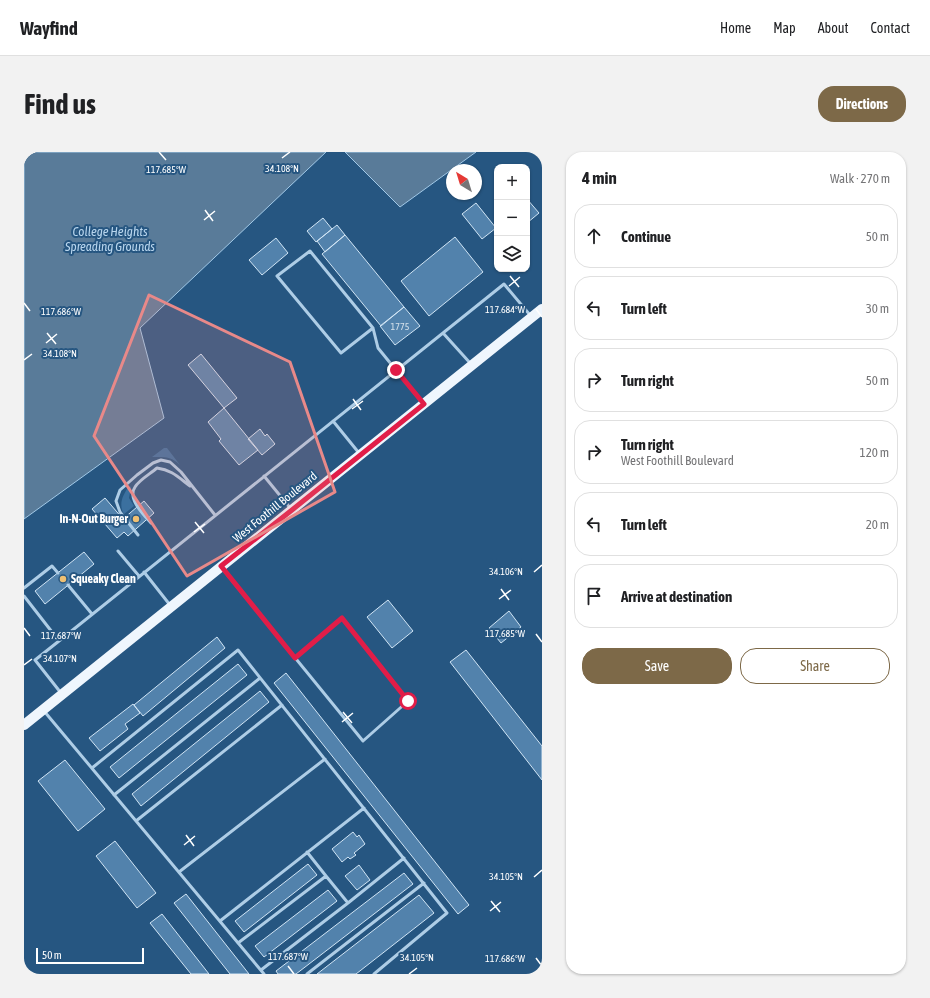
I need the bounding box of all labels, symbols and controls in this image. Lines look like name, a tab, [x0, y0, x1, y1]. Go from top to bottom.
text: Wayfind	[20, 17, 78, 39]
text: Home	[720, 20, 751, 36]
text: Map	[773, 20, 796, 36]
text: About	[818, 20, 849, 36]
text: Contact	[871, 20, 910, 36]
button: Directions	[818, 86, 906, 122]
text: Find us	[24, 88, 96, 120]
text: 34.108°N	[265, 163, 299, 174]
text: 117.685°W	[146, 164, 187, 175]
north arrow	[446, 164, 482, 200]
map controls	[494, 164, 530, 272]
button: +	[494, 164, 530, 200]
text: 4 min	[582, 168, 617, 188]
text: Walk · 270 m	[830, 171, 890, 186]
button: −	[494, 200, 530, 236]
water label: College Heights Spreading Grounds	[64, 224, 155, 254]
icon: ahead	[583, 225, 605, 247]
text: Continue	[621, 228, 671, 245]
text: 50 m	[866, 229, 889, 244]
button: layers	[494, 236, 530, 272]
icon: left	[583, 297, 605, 319]
text: Turn left	[621, 300, 667, 317]
text: 30 m	[866, 301, 889, 316]
text: 117.684°W	[485, 304, 526, 315]
text: 117.686°W	[41, 306, 82, 317]
house number: 1775	[391, 321, 410, 332]
text: 34.108°N	[43, 348, 77, 359]
route end	[387, 361, 405, 379]
icon: right	[583, 369, 605, 391]
text: Turn right	[621, 372, 674, 389]
text: 50 m	[866, 373, 889, 388]
text: Turn right	[621, 436, 674, 453]
icon: right	[583, 441, 605, 463]
text: 120 m	[860, 445, 889, 460]
text: West Foothill Boulevard	[621, 453, 734, 468]
street label: West Foothill Boulevard	[230, 469, 320, 545]
place label: In-N-Out Burger	[60, 512, 128, 526]
icon: left	[583, 513, 605, 535]
marker: In-N-Out Burger	[131, 514, 141, 524]
text: Turn left	[621, 516, 667, 533]
text: 20 m	[866, 517, 889, 532]
text: 34.106°N	[489, 566, 523, 577]
place label: Squeaky Clean	[71, 572, 136, 586]
marker: Squeaky Clean	[58, 574, 68, 584]
icon: arrive	[583, 585, 605, 607]
text: Arrive at destination	[621, 588, 732, 605]
text: 117.685°W	[485, 628, 526, 639]
text: 117.687°W	[41, 630, 82, 641]
button: Save	[582, 648, 732, 684]
button: Share	[740, 648, 890, 684]
text: 34.107°N	[43, 653, 77, 664]
route start	[399, 692, 417, 710]
text: 34.105°N	[489, 871, 523, 882]
scale bar	[36, 946, 144, 965]
text: 50 m	[42, 949, 62, 961]
text: 117.687°W	[268, 951, 309, 962]
text: 34.105°N	[400, 952, 434, 963]
text: 117.686°W	[485, 953, 526, 964]

